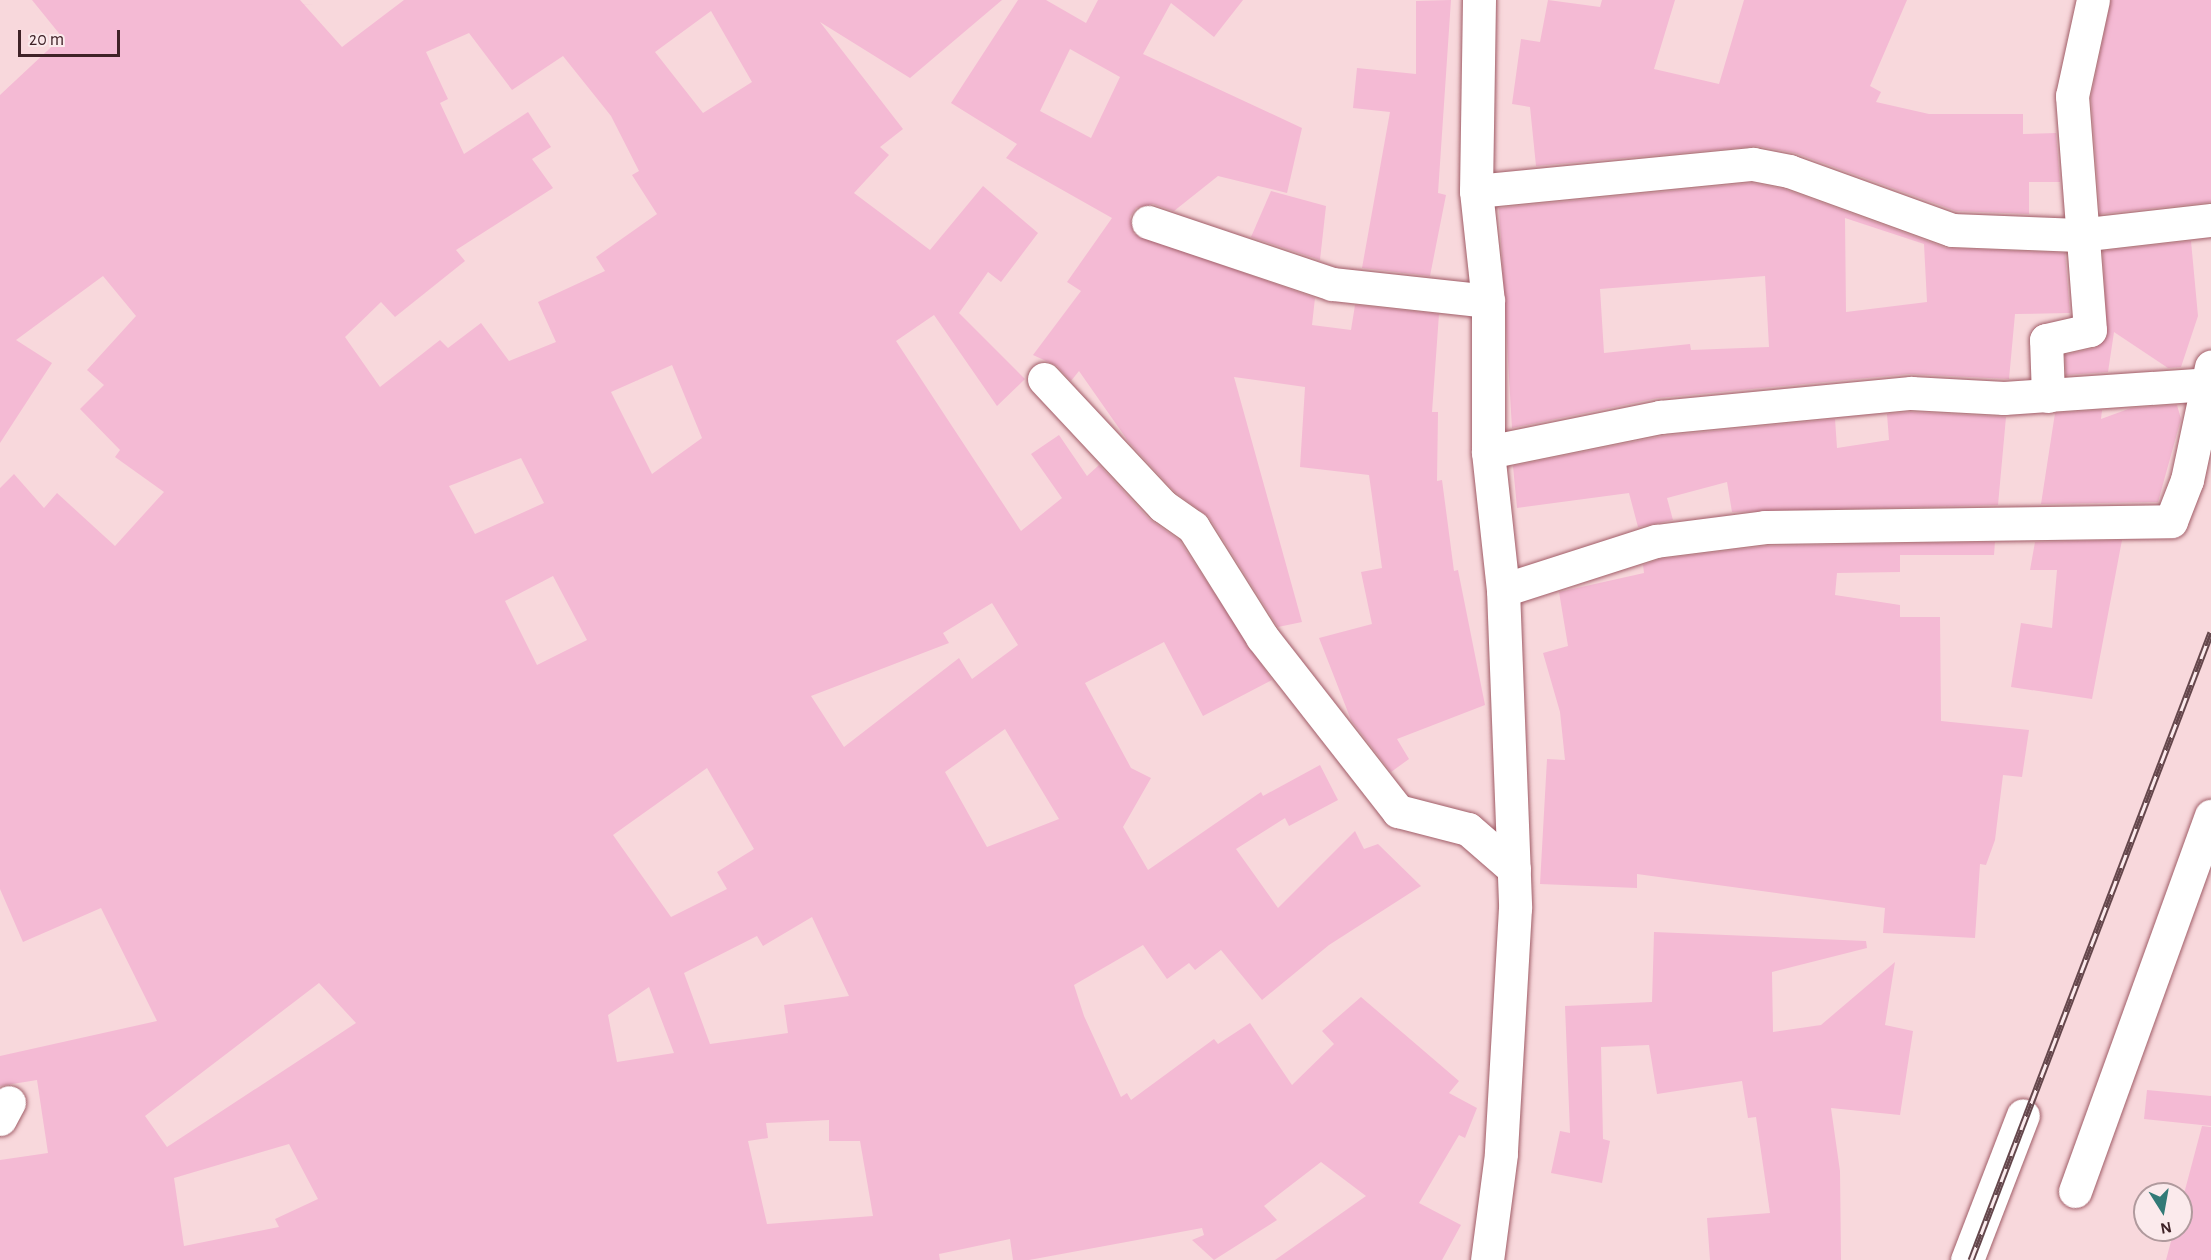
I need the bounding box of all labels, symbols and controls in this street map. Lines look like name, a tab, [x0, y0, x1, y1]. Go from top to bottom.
scale bar	[21, 18, 123, 56]
text: 20 m	[29, 31, 64, 49]
north arrow	[2133, 1182, 2193, 1242]
text: N	[2159, 1219, 2173, 1237]

